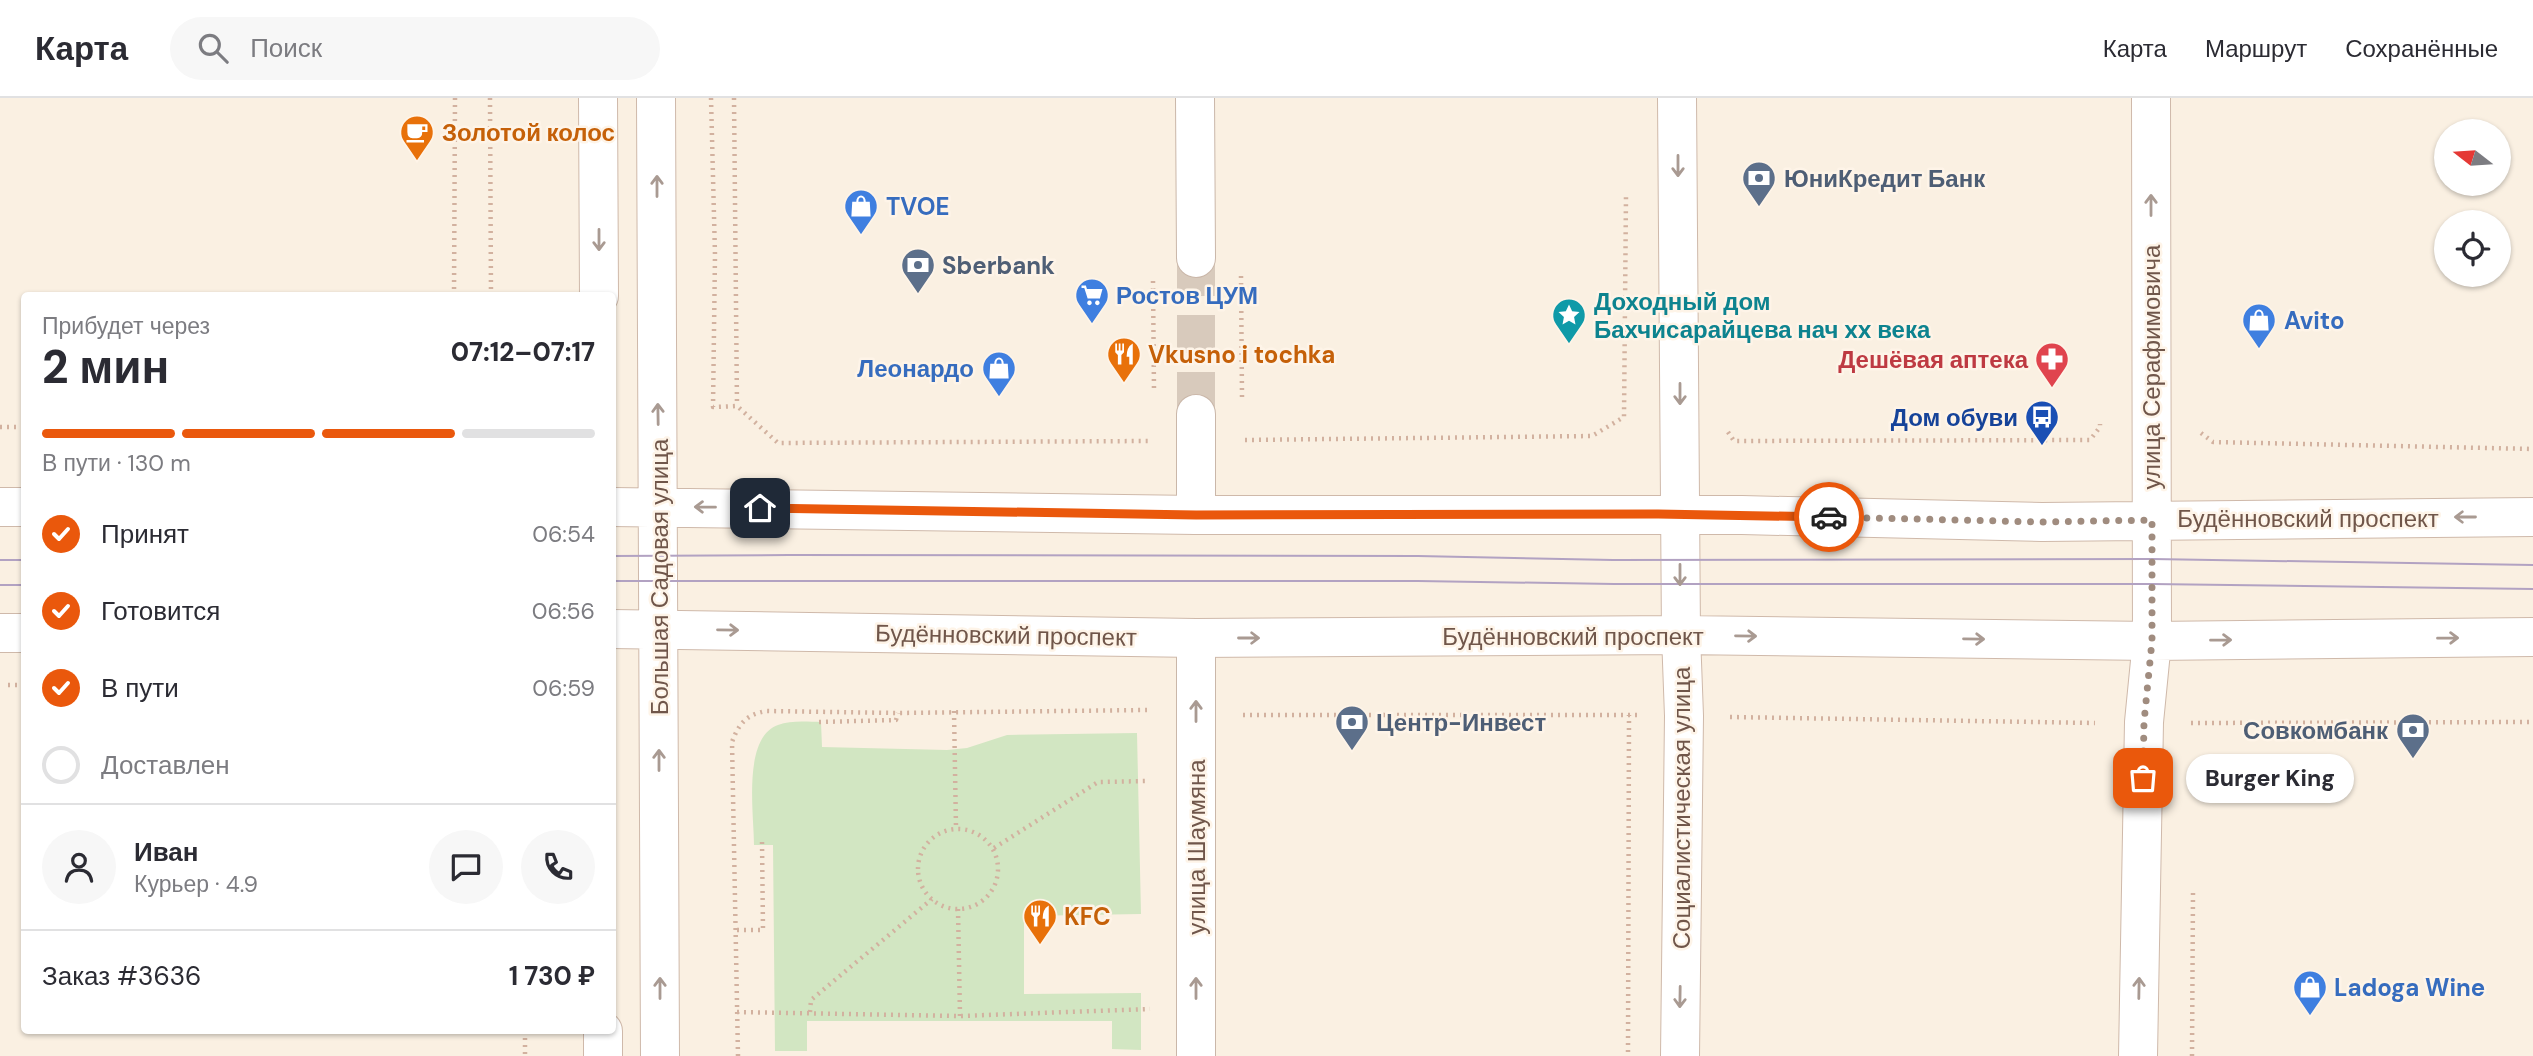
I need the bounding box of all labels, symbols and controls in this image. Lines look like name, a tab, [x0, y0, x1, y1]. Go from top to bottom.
search box	[170, 17, 660, 80]
text: Карта	[35, 27, 128, 70]
icon: search	[194, 29, 232, 67]
text: Поиск	[250, 31, 322, 65]
text: Карта	[2103, 33, 2167, 64]
text: Маршрут	[2205, 33, 2307, 64]
text: Сохранённые	[2345, 33, 2498, 64]
cafe icon: Золотой колос	[398, 113, 436, 162]
place label: Золотой колос	[442, 117, 615, 148]
north arrow	[2434, 119, 2511, 196]
map controls	[2434, 119, 2511, 287]
one-way arrow	[1671, 154, 1685, 177]
bank icon: ЮниКредит Банк	[1740, 159, 1778, 208]
place label: ЮниКредит Банк	[1784, 163, 1986, 194]
one-way arrow	[650, 175, 664, 198]
shop icon: TVOE	[842, 187, 880, 236]
place label: TVOE	[886, 191, 950, 222]
one-way arrow	[2144, 194, 2158, 217]
button: locate	[2434, 210, 2511, 287]
one-way arrow	[592, 228, 606, 251]
street label: улица Серафимовича	[2136, 244, 2167, 489]
bank icon: Sberbank	[899, 246, 937, 295]
place label: Sberbank	[942, 250, 1055, 281]
supermarket icon: Ростов ЦУМ	[1073, 276, 1111, 325]
place label: Ростов ЦУМ	[1116, 280, 1258, 311]
place label: Доходный дом Бахчисарайцева нач xx века	[1594, 286, 1931, 345]
place icon: Доходный дом Бахчисарайцева нач xx века	[1550, 296, 1588, 345]
shop icon: Avito	[2240, 301, 2278, 350]
place label: Avito	[2284, 305, 2345, 336]
text: Прибудет через	[42, 311, 210, 341]
text: 07:12–07:17	[451, 335, 595, 369]
restaurant icon: Vkusno i tochka	[1105, 335, 1143, 384]
text: 2 мин	[42, 337, 169, 397]
place label: Vkusno i tochka	[1148, 339, 1335, 370]
pharmacy icon: Дешёвая аптека	[2033, 340, 2071, 389]
place label: Дешёвая аптека	[1838, 344, 2029, 375]
shop icon: Леонардо	[980, 349, 1018, 398]
place label: Леонардо	[857, 353, 974, 384]
one-way arrow	[1673, 382, 1687, 405]
bus stop icon: Дом обуви	[2023, 398, 2061, 447]
one-way arrow	[651, 402, 665, 425]
place label: Дом обуви	[1891, 402, 2018, 433]
street label: Большая Садовая улица	[644, 438, 675, 715]
text: В пути · 130 m	[42, 448, 191, 478]
pin	[730, 478, 790, 538]
courier	[1794, 482, 1864, 552]
icon: home	[741, 489, 779, 527]
icon: car	[1810, 498, 1848, 536]
one-way arrow	[694, 500, 717, 514]
street label: Будённовский проспект	[2177, 503, 2439, 534]
one-way arrow	[2454, 510, 2477, 524]
icon: check	[42, 515, 80, 553]
text: Принят	[101, 517, 189, 551]
text: 06:54	[532, 519, 595, 549]
one-way arrow	[1674, 563, 1687, 586]
icon: check	[42, 592, 80, 630]
text: Готовится	[101, 594, 220, 628]
text: 06:56	[532, 596, 595, 626]
street label: Будённовский проспект	[875, 617, 1137, 653]
street label: Будённовский проспект	[1442, 621, 1704, 652]
one-way arrow	[716, 624, 739, 637]
one-way arrow	[1734, 629, 1757, 643]
one-way arrow	[1237, 631, 1260, 645]
one-way arrow	[2436, 631, 2459, 645]
one-way arrow	[1962, 632, 1985, 646]
one-way arrow	[2209, 633, 2232, 647]
street label: Социалистическая улица	[1666, 666, 1697, 949]
icon: check	[42, 669, 80, 707]
text: В пути	[101, 671, 179, 705]
text: 06:59	[532, 673, 595, 703]
one-way arrow	[1189, 700, 1203, 723]
bank icon: Центр-Инвест	[1333, 703, 1371, 752]
place label: Центр-Инвест	[1376, 707, 1546, 738]
bank icon: Совкомбанк	[2394, 711, 2432, 760]
place label: Совкомбанк	[2243, 715, 2389, 746]
text: Доставлен	[101, 748, 230, 782]
pin	[2113, 748, 2173, 808]
one-way arrow	[652, 749, 666, 772]
callout: Burger King	[2185, 754, 2353, 802]
street label: улица Шаумяна	[1181, 759, 1212, 935]
icon: bag	[2124, 759, 2162, 797]
text: Burger King	[2205, 763, 2335, 793]
button: person	[42, 830, 116, 904]
button: chat	[429, 830, 503, 904]
button: phone	[521, 830, 595, 904]
text: Иван	[134, 835, 199, 869]
text: Курьер · 4.9	[134, 869, 258, 899]
restaurant icon: KFC	[1021, 897, 1059, 946]
place label: KFC	[1064, 901, 1111, 932]
text: Заказ #3636	[42, 959, 201, 993]
text: 1 730 ₽	[509, 959, 595, 993]
shop icon: Ladoga Wine	[2291, 968, 2329, 1017]
place label: Ladoga Wine	[2334, 972, 2485, 1003]
one-way arrow	[653, 977, 666, 1000]
one-way arrow	[1189, 977, 1203, 1000]
one-way arrow	[2132, 977, 2146, 1000]
one-way arrow	[1673, 986, 1687, 1009]

